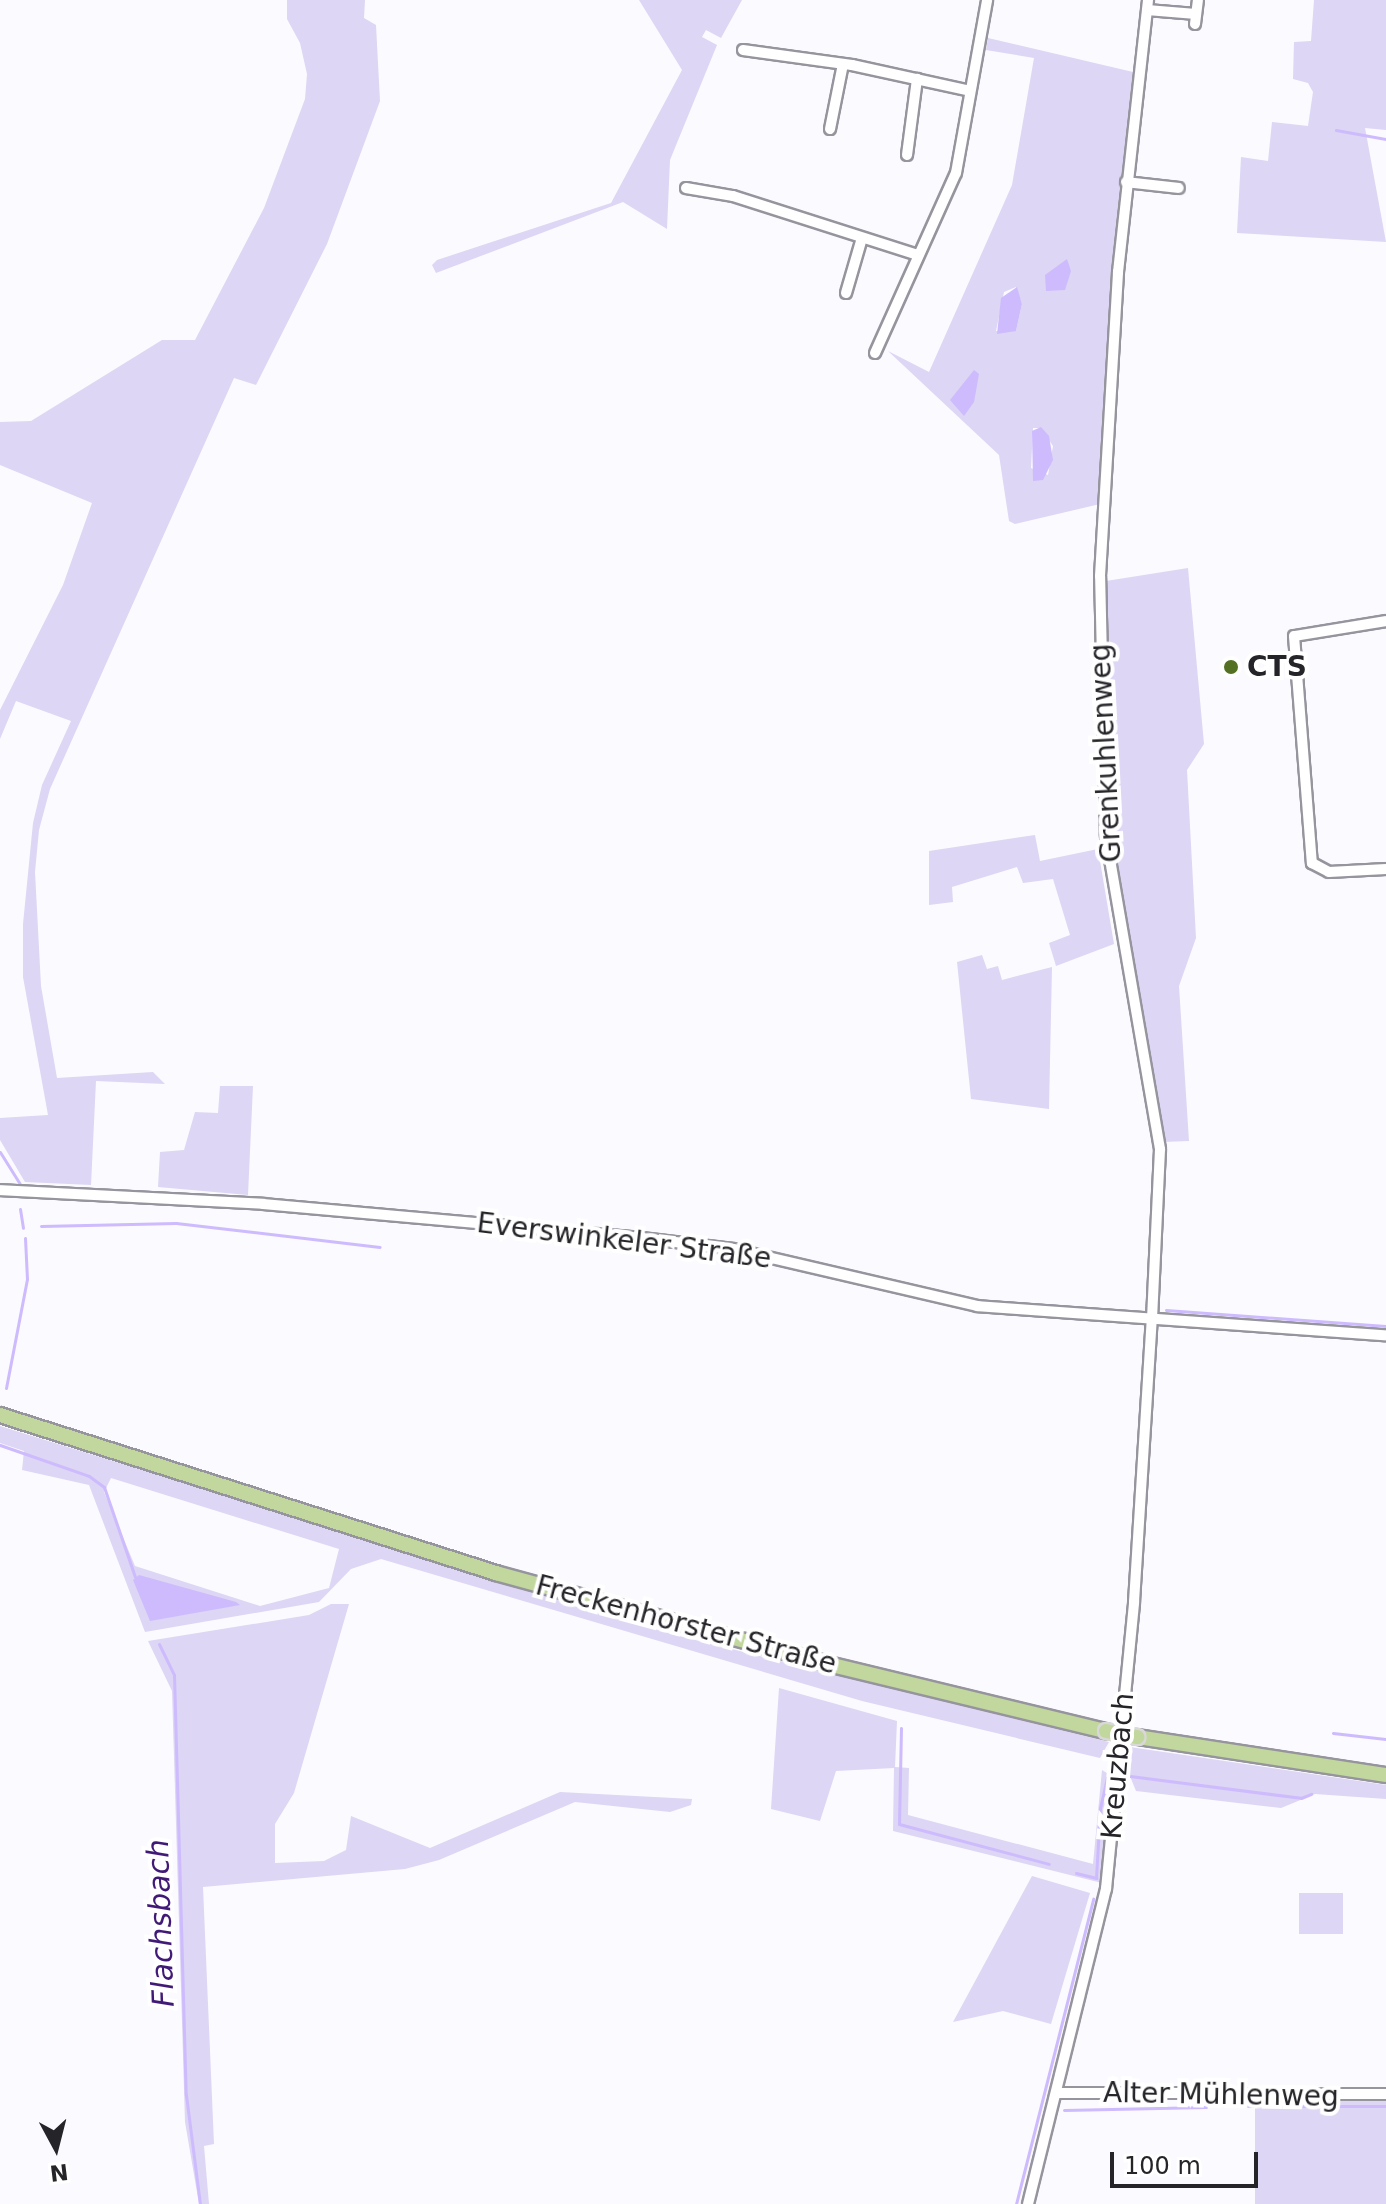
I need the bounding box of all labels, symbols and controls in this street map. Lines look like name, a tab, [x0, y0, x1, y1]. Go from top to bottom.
street label: Grenkuhlenweg	[1083, 643, 1129, 863]
place label: CTS	[1247, 650, 1307, 684]
marker: CTS	[1222, 658, 1240, 676]
street label: Everswinkeler Straße	[475, 1206, 773, 1276]
street label: Freckenhorster Straße	[532, 1569, 840, 1681]
street label: Kreuzbach	[1095, 1691, 1141, 1841]
water label: Flachsbach	[140, 1838, 182, 2008]
street label: Alter Mühlenweg	[1103, 2076, 1339, 2114]
north arrow	[16, 2108, 96, 2188]
scale bar	[1114, 2136, 1262, 2186]
text: 100 m	[1124, 2152, 1201, 2180]
text: N	[48, 2159, 70, 2186]

